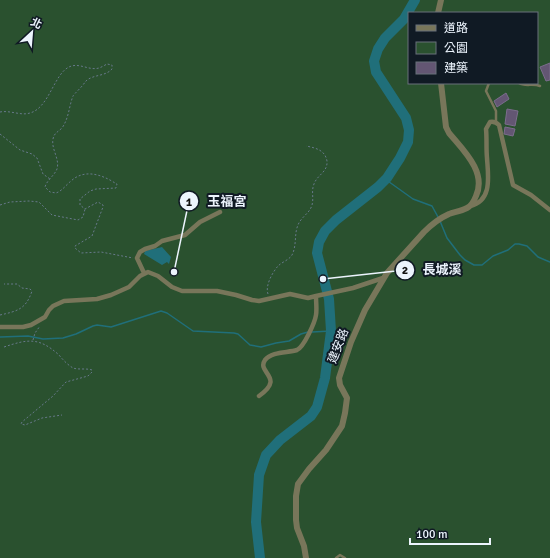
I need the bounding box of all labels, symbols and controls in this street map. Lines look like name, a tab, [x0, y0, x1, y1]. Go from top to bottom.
north arrow	[12, 12, 52, 52]
legend	[408, 12, 538, 84]
text: 北	[28, 15, 44, 32]
text: 道路	[444, 21, 468, 36]
text: 公園	[444, 41, 468, 56]
text: 建築	[444, 61, 468, 76]
callout: 玉福宮	[179, 189, 254, 214]
text: 玉福宮	[207, 194, 247, 210]
text: 1	[186, 195, 193, 210]
callout: 長城溪	[395, 257, 470, 282]
text: 長城溪	[422, 262, 462, 278]
text: 2	[402, 263, 408, 278]
street label: 建安路	[325, 327, 352, 366]
scale bar	[410, 520, 490, 546]
text: 100 m	[416, 527, 448, 542]

